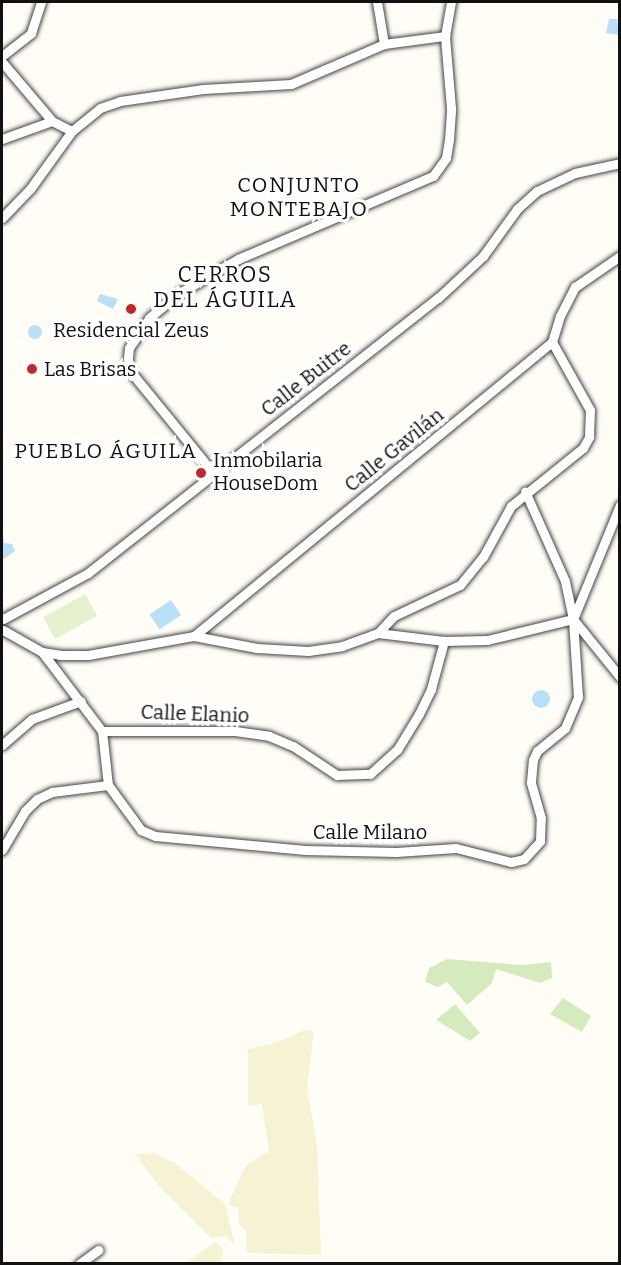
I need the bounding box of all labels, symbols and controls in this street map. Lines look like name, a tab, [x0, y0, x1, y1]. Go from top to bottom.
district label: CONJUNTO MONTEBAJO	[230, 172, 368, 222]
district label: CERROS DEL ÁGUILA	[153, 261, 297, 312]
marker: Residencial Zeus	[124, 302, 138, 316]
place label: Residencial Zeus	[53, 318, 209, 342]
street label: Calle Buitre	[256, 336, 356, 422]
place label: Las Brisas	[44, 357, 136, 381]
marker: Las Brisas	[25, 362, 39, 376]
street label: Calle Gavilán	[340, 403, 448, 497]
district label: PUEBLO ÁGUILA	[15, 438, 197, 464]
place label: Inmobilaria HouseDom	[213, 449, 322, 496]
marker: Inmobilaria HouseDom	[194, 466, 208, 480]
street label: Calle Elanio	[140, 700, 250, 728]
street label: Calle Milano	[313, 820, 427, 844]

